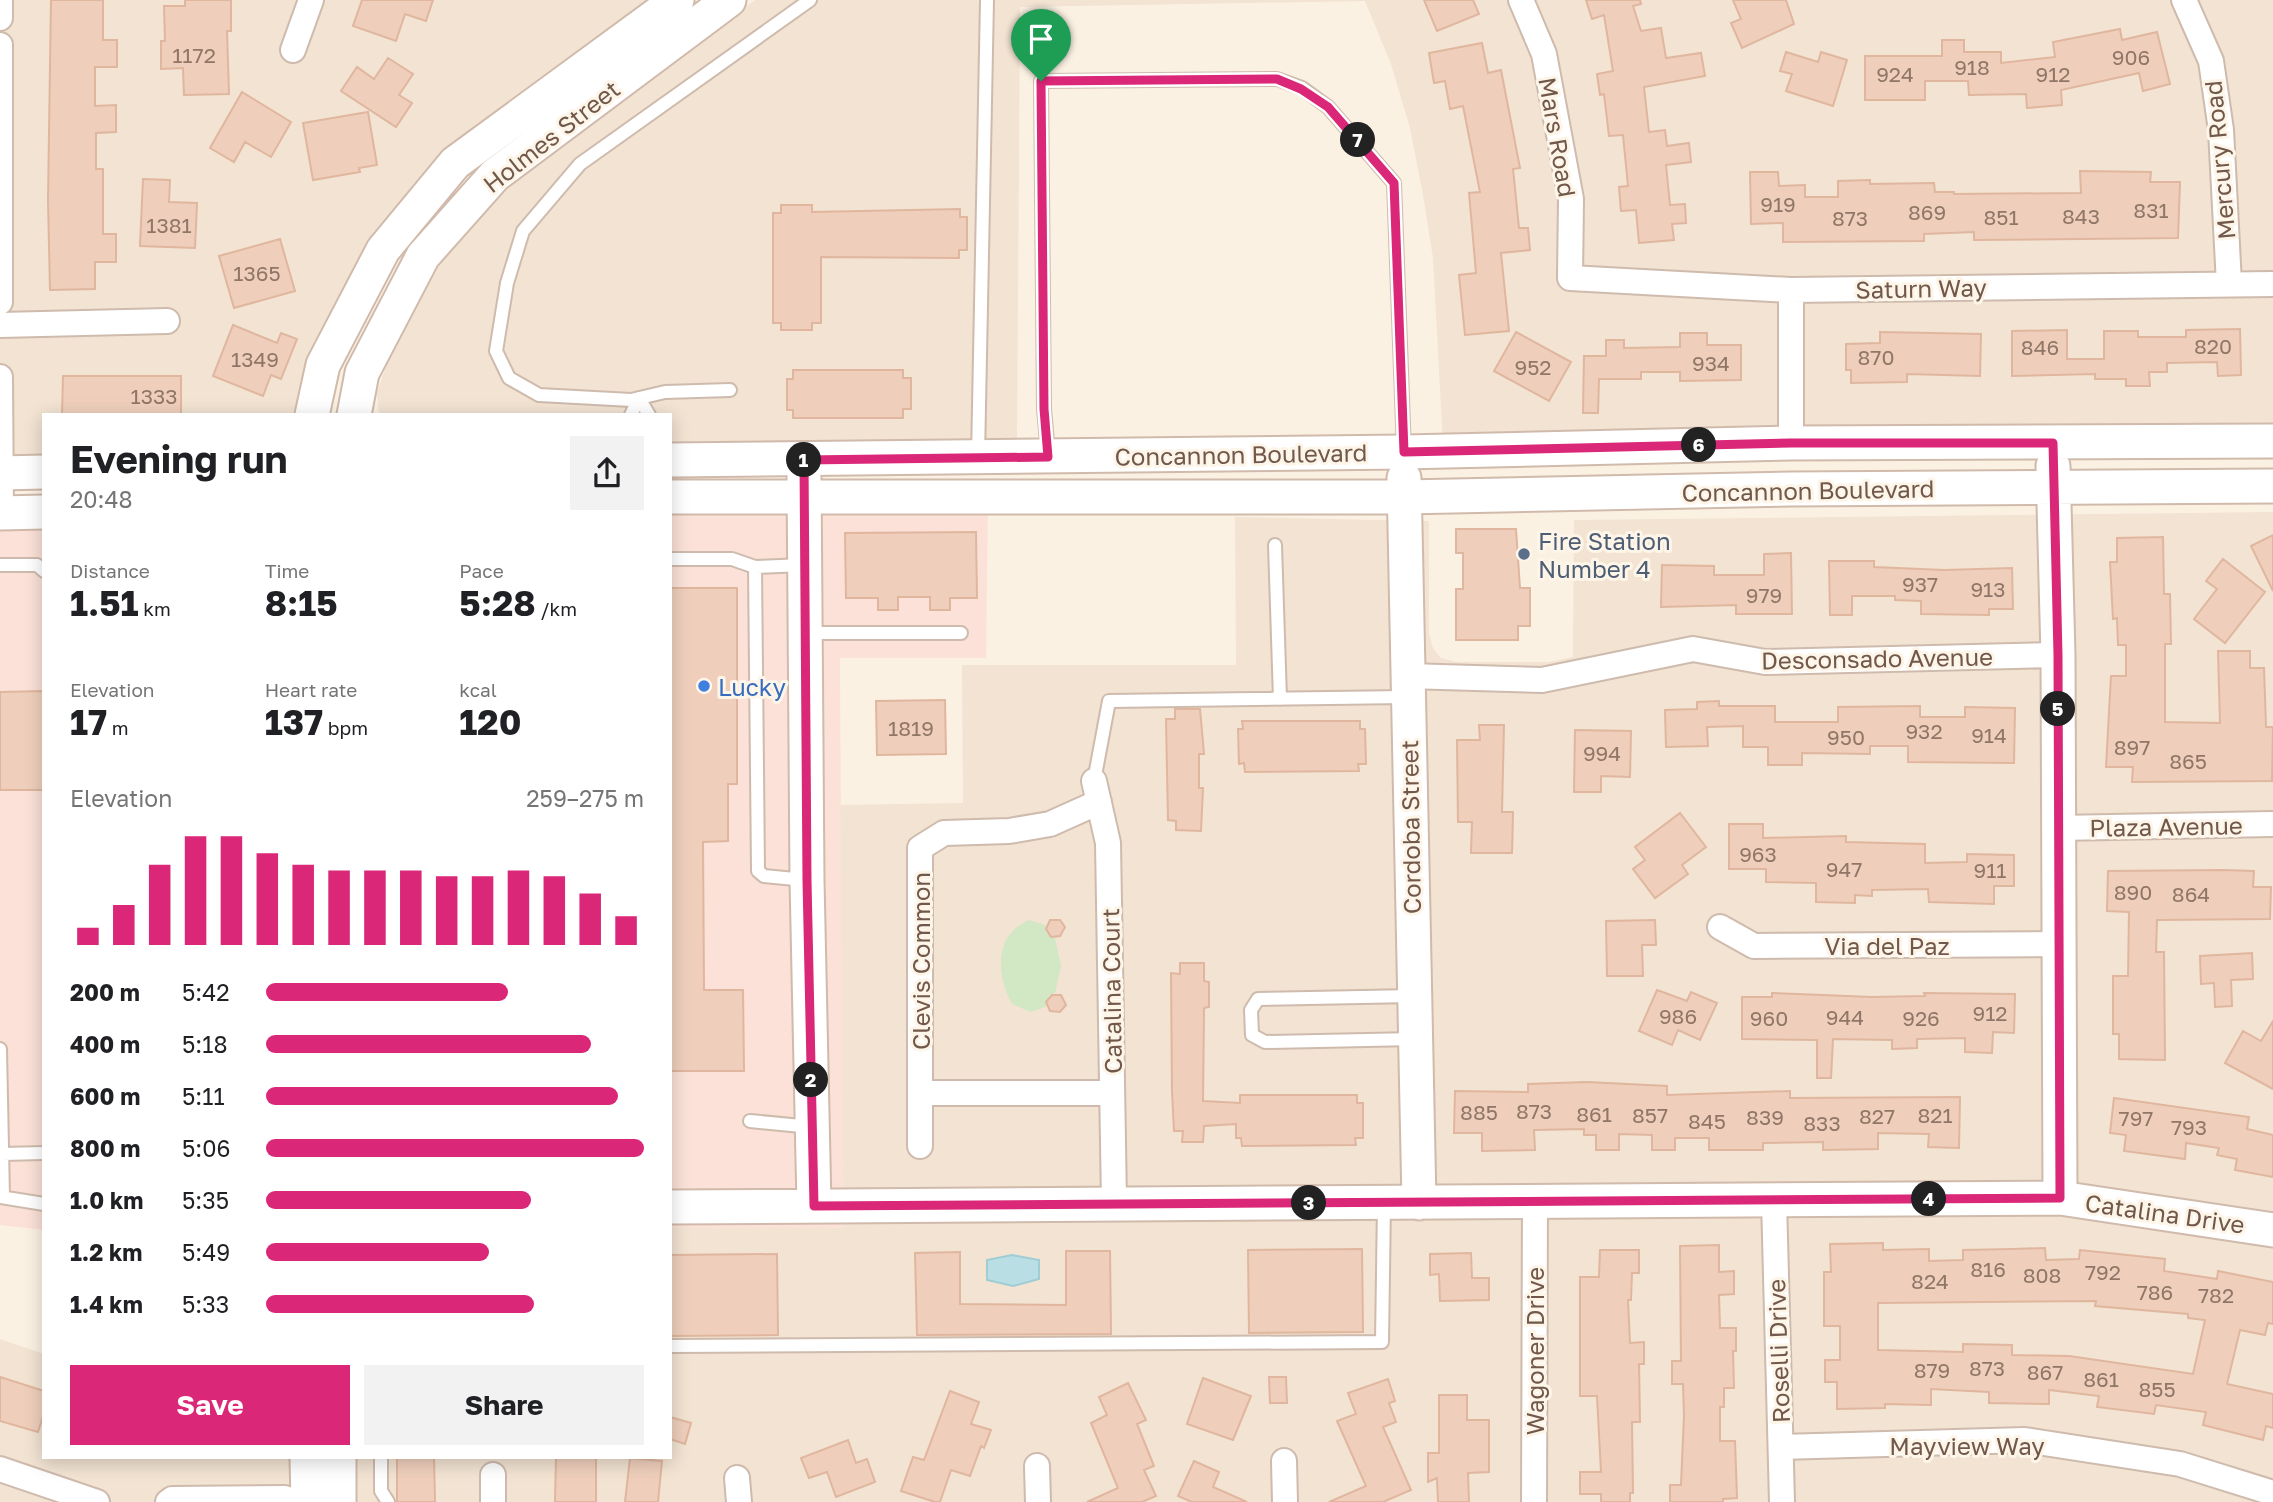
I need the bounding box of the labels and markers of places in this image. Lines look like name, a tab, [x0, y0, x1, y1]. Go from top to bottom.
pin	[1011, 9, 1071, 81]
pin: 7	[1340, 122, 1376, 158]
pin: 6	[1682, 428, 1716, 462]
pin: 1	[786, 442, 822, 477]
place label: Fire Station Number 4	[1538, 526, 1671, 583]
marker: Fire Station Number 4	[1516, 546, 1532, 562]
place label: Lucky	[718, 672, 786, 701]
marker: Lucky	[696, 678, 712, 694]
pin: 5	[2040, 692, 2076, 726]
pin: 2	[794, 1062, 828, 1098]
pin: 4	[1912, 1182, 1946, 1216]
pin: 3	[1292, 1186, 1326, 1220]

